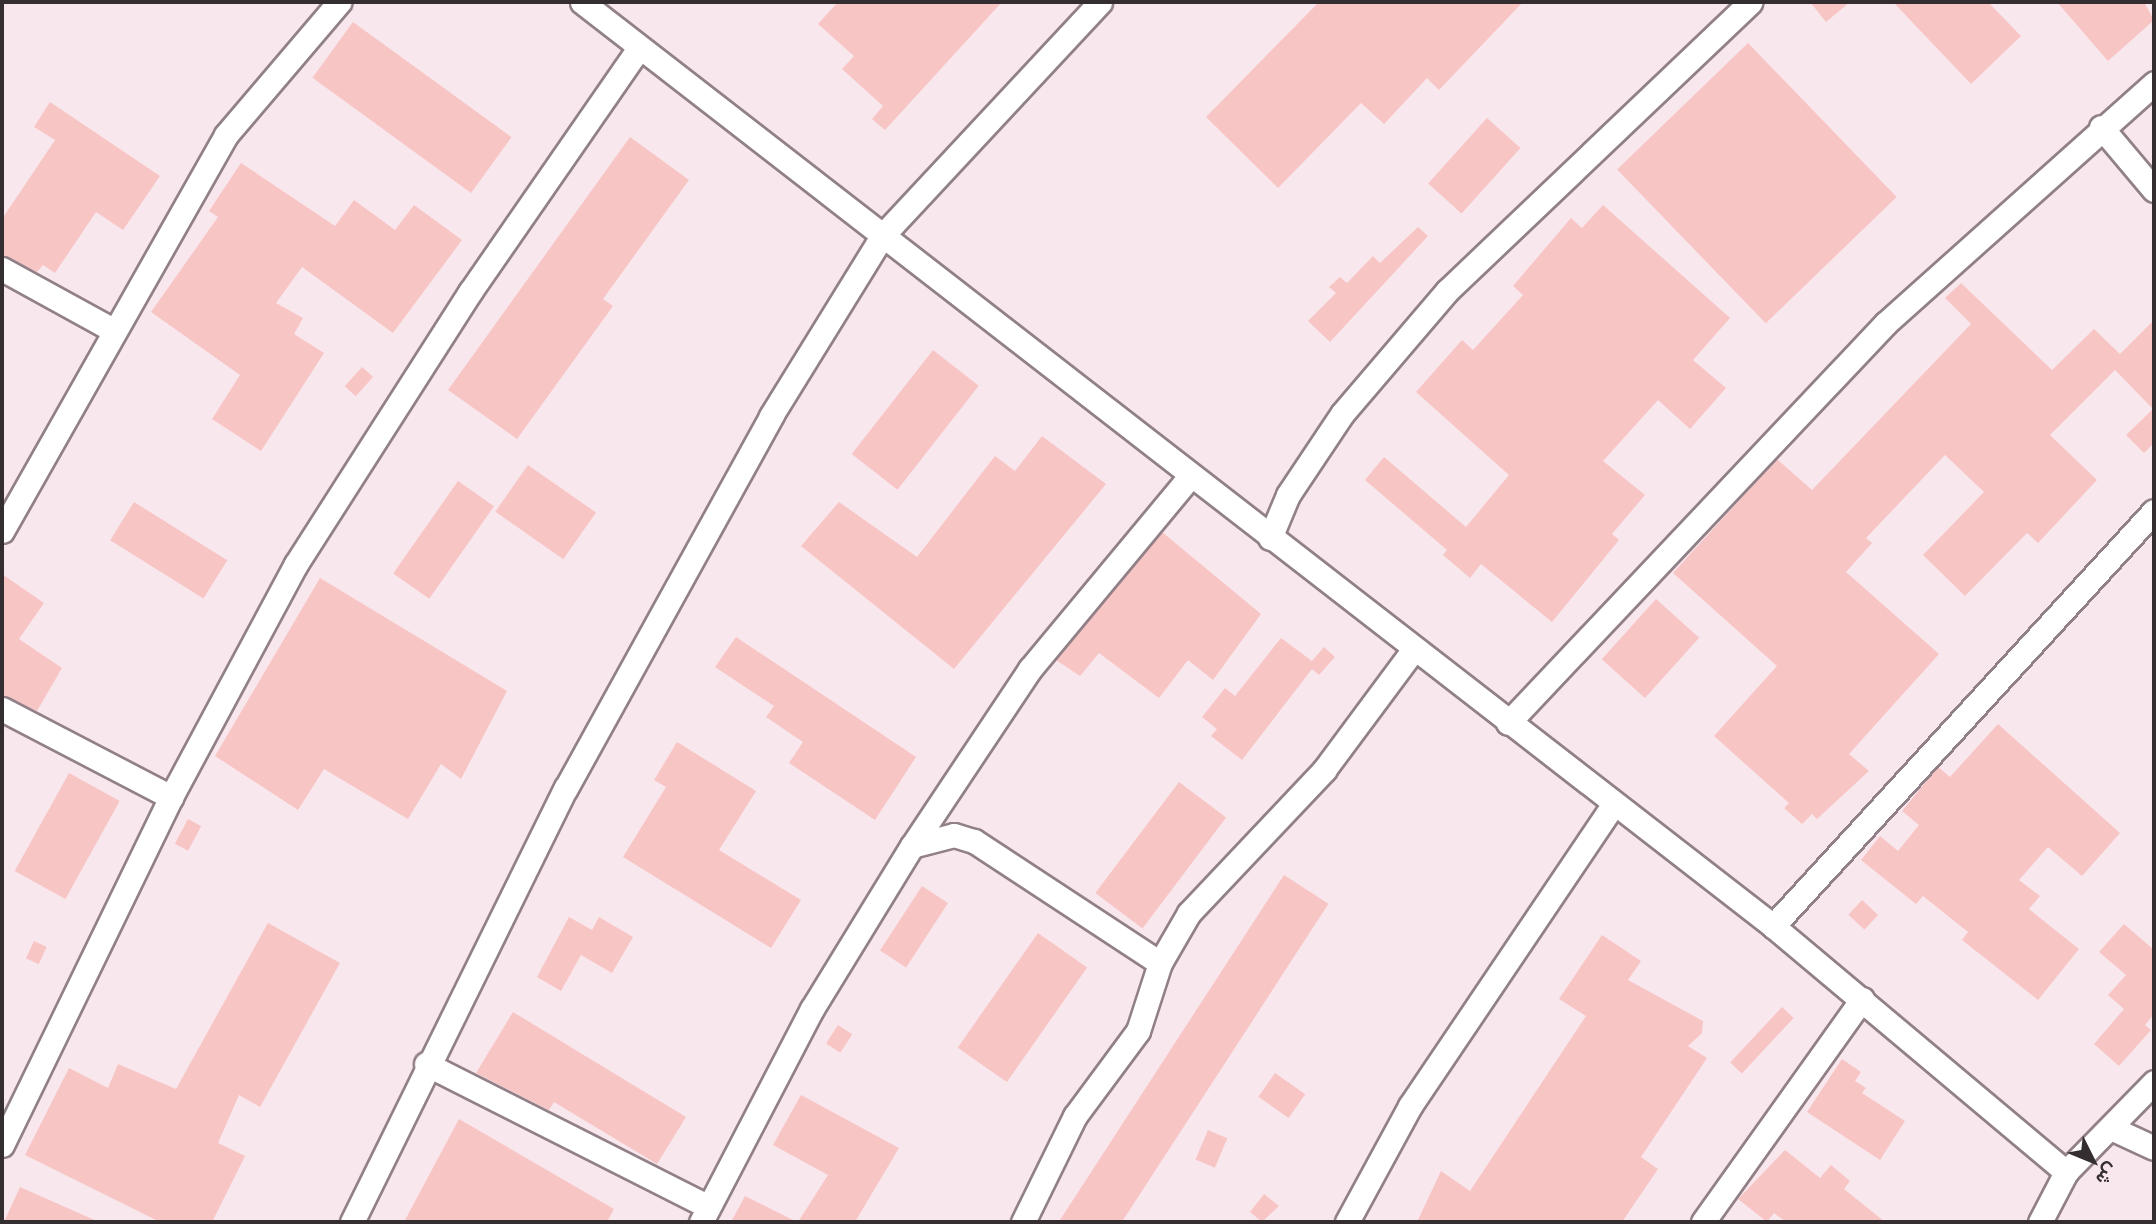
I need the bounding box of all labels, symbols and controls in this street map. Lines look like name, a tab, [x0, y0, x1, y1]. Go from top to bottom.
north arrow	[2058, 1126, 2128, 1196]
text: ش	[2090, 1157, 2126, 1193]

